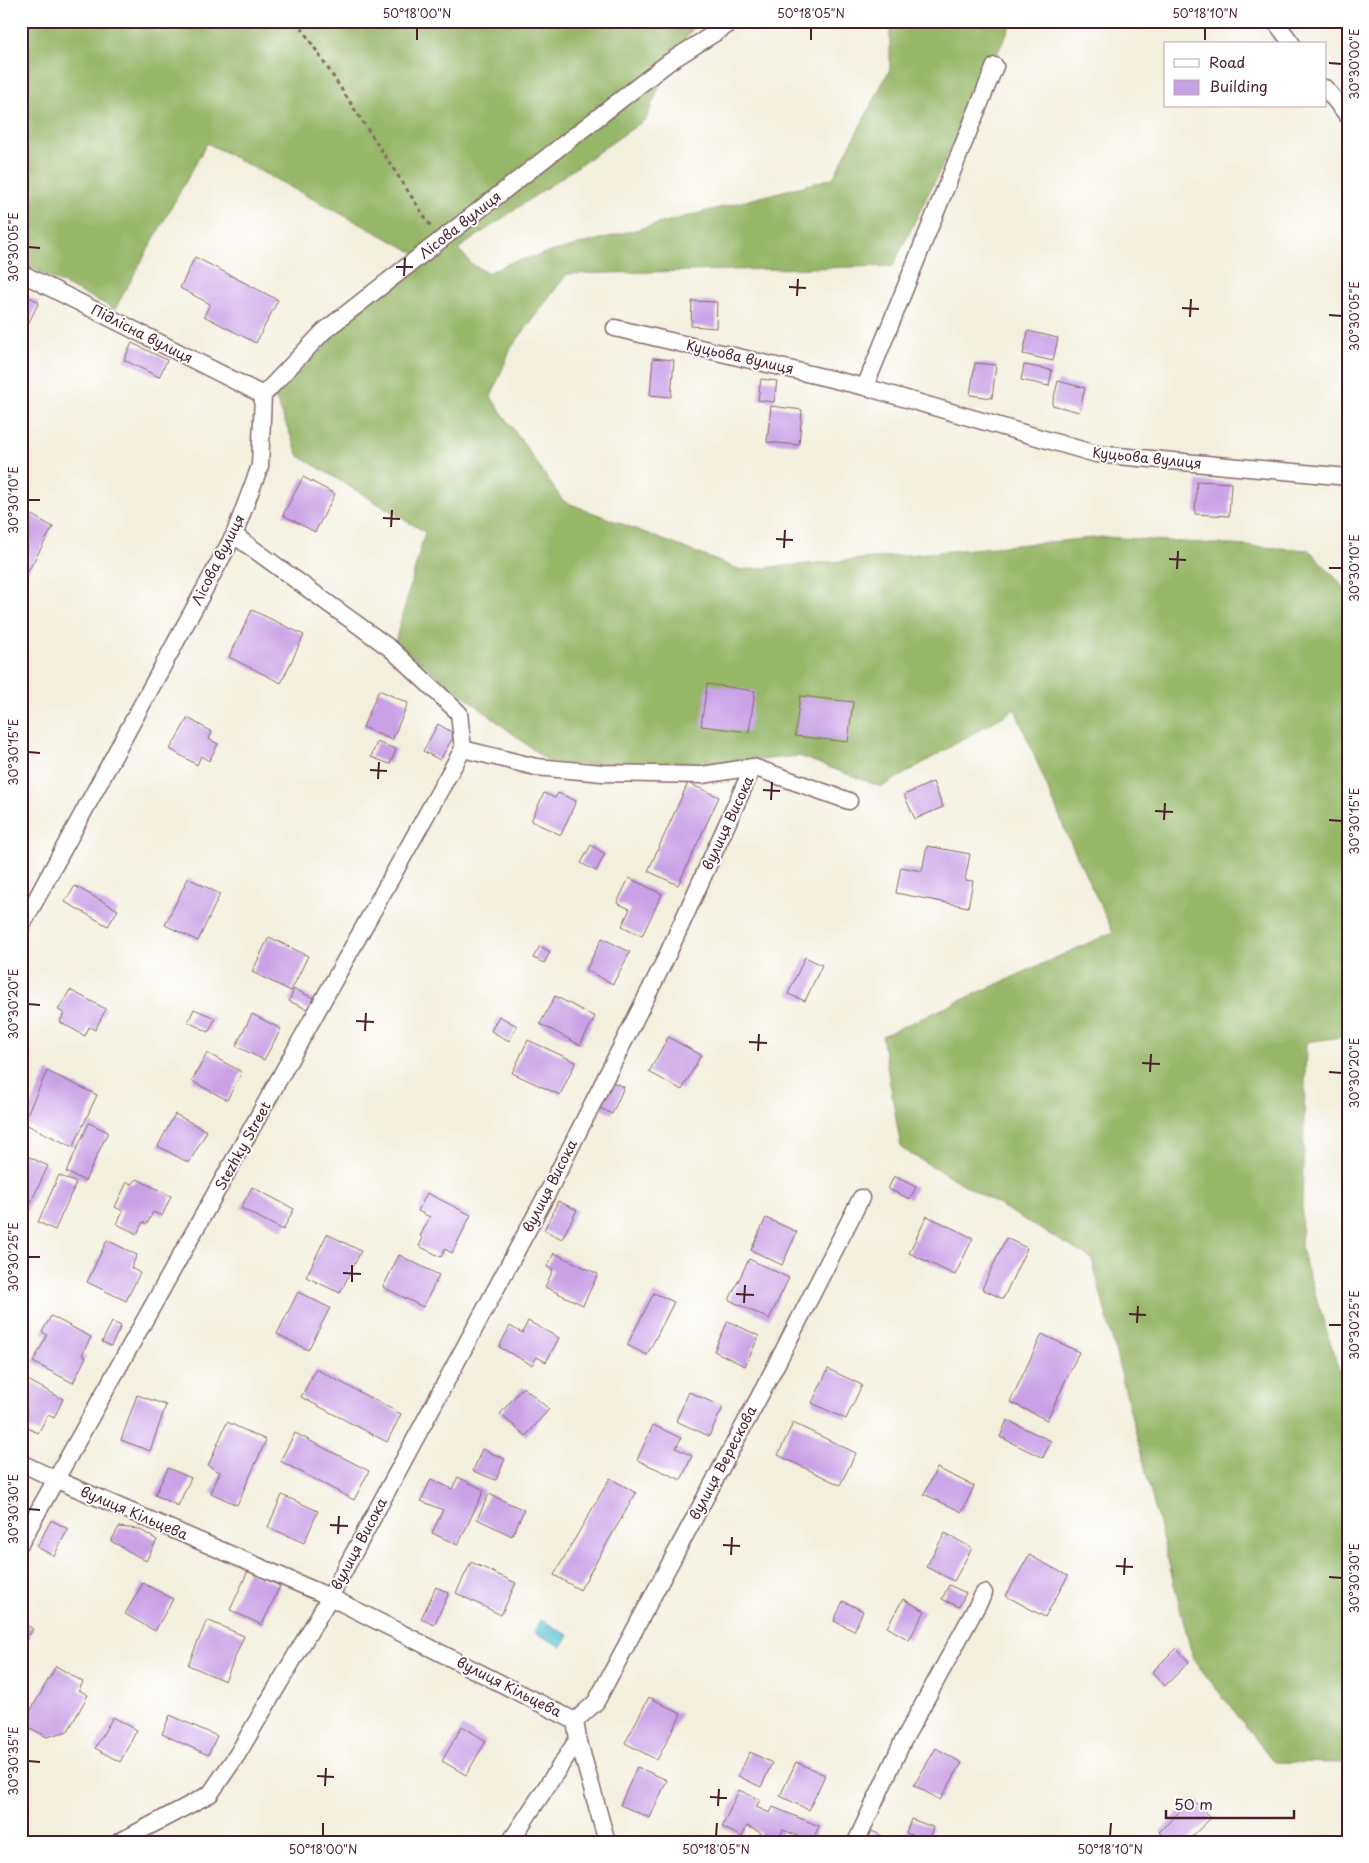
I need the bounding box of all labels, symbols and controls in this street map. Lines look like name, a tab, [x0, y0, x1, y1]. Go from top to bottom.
text: 50°18'00"N	[383, 4, 451, 22]
text: 50°18'05"N	[777, 4, 845, 22]
text: 50°18'10"N	[1172, 4, 1238, 22]
text: 30°30'00"E	[1345, 29, 1363, 99]
legend	[1164, 42, 1326, 108]
text: Road	[1209, 50, 1245, 73]
text: Building	[1209, 74, 1268, 97]
street label: Лісова вулиця	[414, 186, 505, 263]
text: 30°30'05"E	[4, 212, 22, 282]
text: 30°30'05"E	[1345, 281, 1363, 351]
street label: Підлісна вулиця	[88, 299, 197, 368]
street label: Куцьова вулиця	[684, 334, 796, 379]
street label: Куцьова вулиця	[1091, 441, 1203, 474]
text: 30°30'10"E	[4, 466, 22, 534]
street label: Лісова вулиця	[186, 511, 249, 609]
text: 30°30'10"E	[1345, 534, 1363, 602]
text: 30°30'15"E	[4, 719, 22, 785]
street label: вулиця Висока	[697, 772, 759, 873]
text: 30°30'15"E	[1345, 788, 1363, 854]
text: 30°30'20"E	[4, 969, 22, 1039]
text: 30°30'20"E	[1345, 1038, 1363, 1108]
street label: Stezhky Street	[210, 1097, 276, 1194]
street label: вулиця Висока	[517, 1135, 582, 1236]
text: 30°30'25"E	[4, 1222, 22, 1292]
text: 30°30'25"E	[1345, 1290, 1363, 1360]
street label: вулиця Верескова	[684, 1402, 762, 1524]
text: 30°30'30"E	[4, 1474, 22, 1544]
street label: вулиця Кільцева	[77, 1480, 191, 1545]
street label: вулиця Висока	[325, 1494, 392, 1594]
text: 30°30'30"E	[1345, 1543, 1363, 1613]
street label: вулиця Кільцева	[453, 1651, 565, 1722]
text: 30°30'35"E	[4, 1726, 22, 1796]
scale bar	[1166, 1788, 1294, 1820]
text: 50 m	[1174, 1792, 1213, 1815]
text: 50°18'00"N	[289, 1840, 357, 1858]
text: 50°18'05"N	[682, 1840, 750, 1858]
text: 50°18'10"N	[1077, 1840, 1143, 1858]

